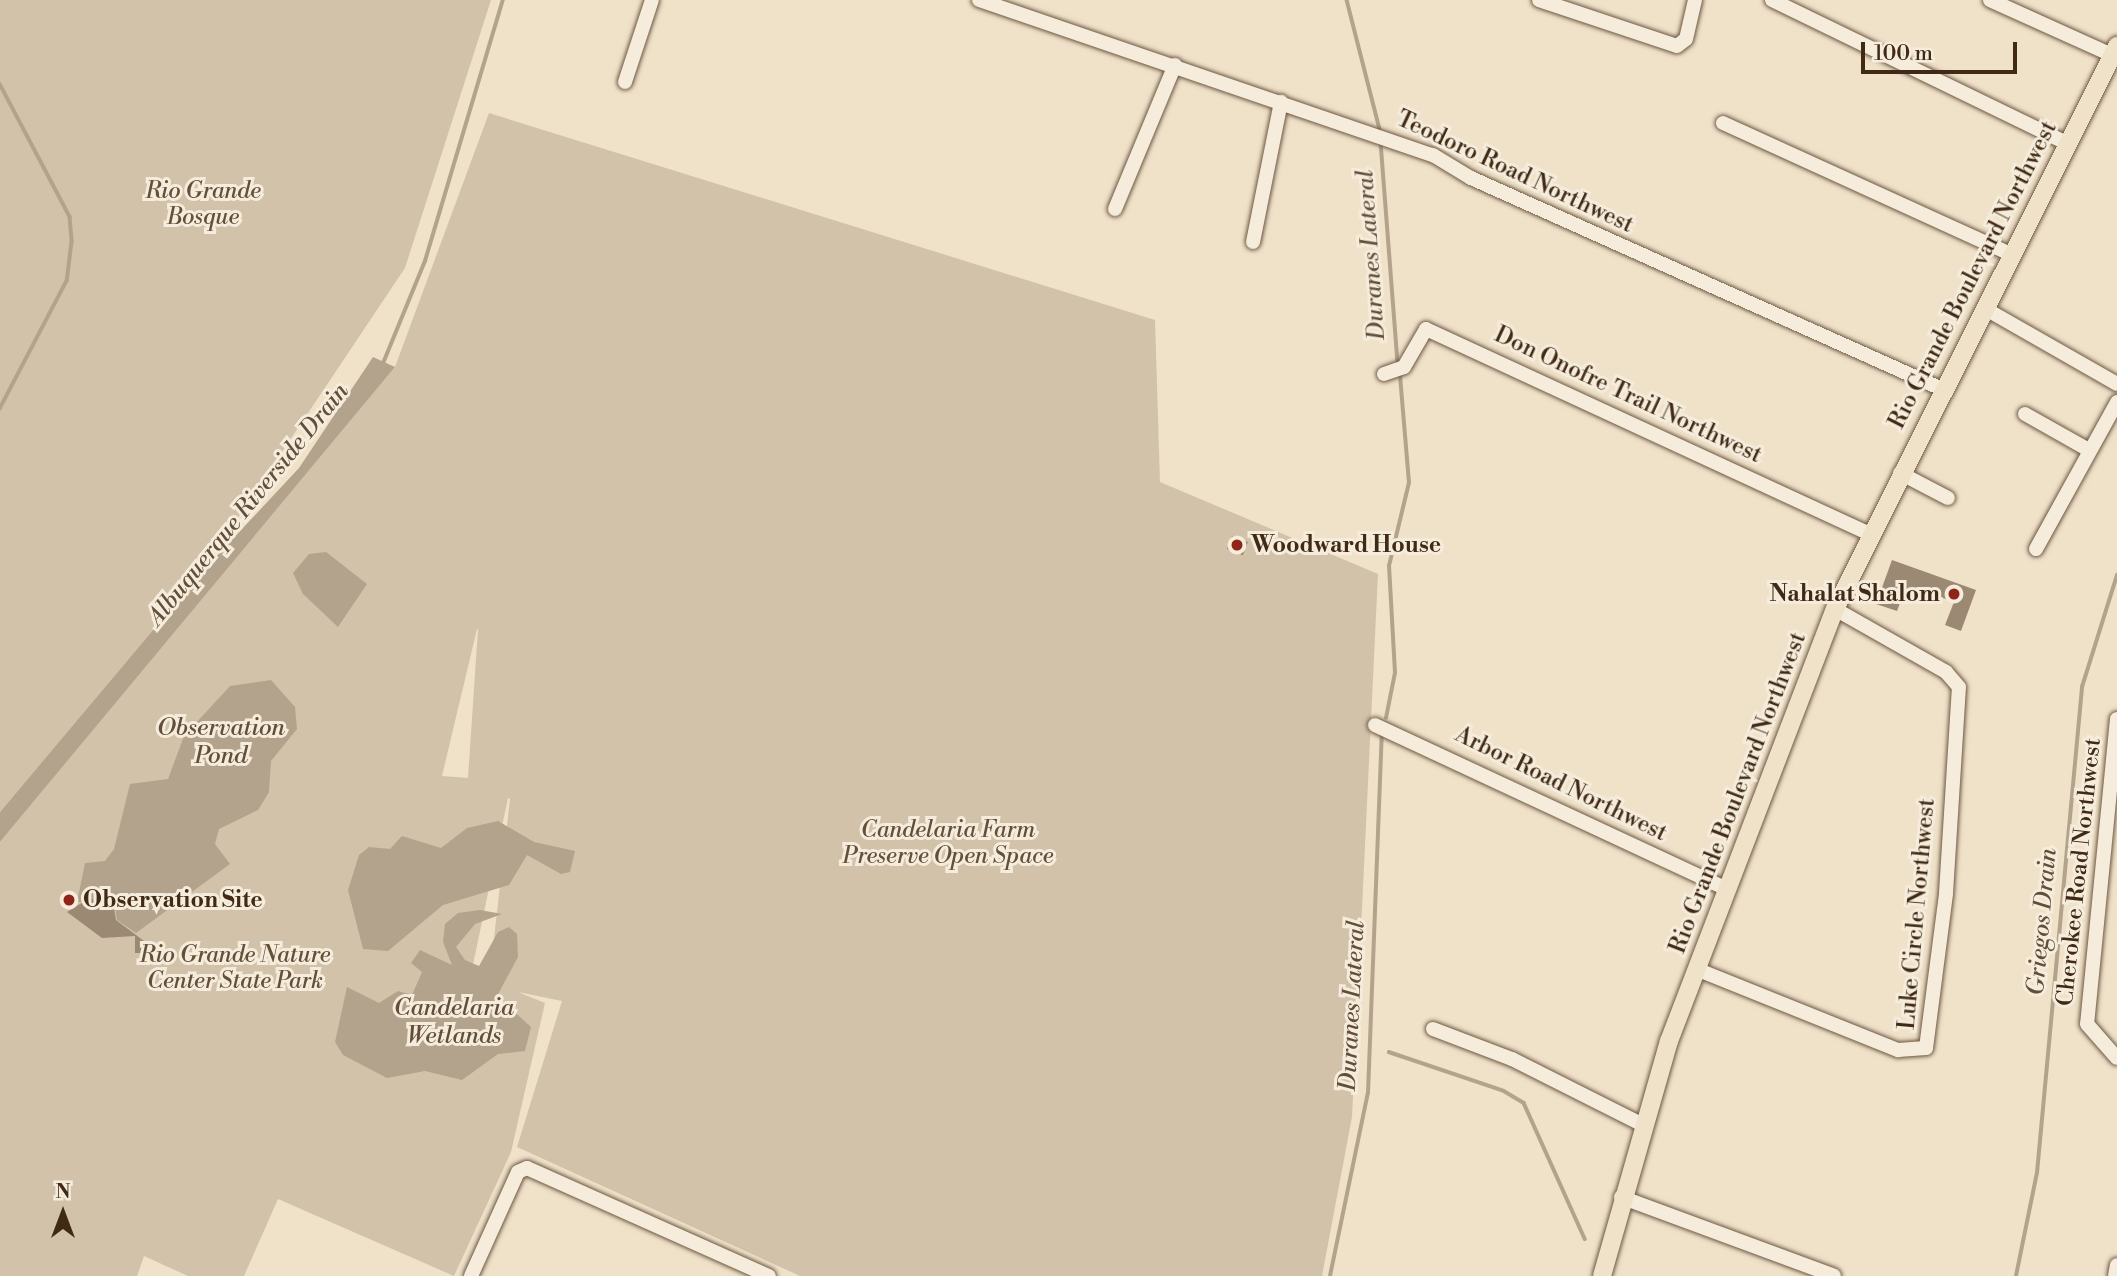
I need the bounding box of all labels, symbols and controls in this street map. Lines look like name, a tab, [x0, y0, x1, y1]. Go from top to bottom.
scale bar	[1865, 28, 2021, 72]
text: 100 m	[1874, 41, 1933, 67]
street label: Teodoro Road Northwest	[1392, 105, 1638, 239]
street label: Rio Grande Boulevard Northwest	[1883, 116, 2063, 434]
water label: Duranes Lateral	[1352, 169, 1392, 341]
park label: Rio Grande Bosque	[145, 177, 261, 231]
street label: Don Onofre Trail Northwest	[1490, 321, 1766, 469]
water label: Albuquerque Riverside Drain	[142, 378, 356, 632]
place label: Woodward House	[1251, 531, 1441, 559]
marker: Woodward House	[1229, 537, 1245, 553]
place label: Nahalat Shalom	[1769, 580, 1940, 608]
marker: Nahalat Shalom	[1946, 586, 1962, 602]
street label: Rio Grande Boulevard Northwest	[1664, 628, 1812, 958]
water label: Observation Pond	[157, 715, 285, 771]
street label: Arbor Road Northwest	[1451, 721, 1671, 847]
street label: Cherokee Road Northwest	[2051, 736, 2107, 1008]
street label: Luke Circle Northwest	[1893, 797, 1941, 1031]
park label: Candelaria Farm Preserve Open Space	[843, 816, 1053, 870]
water label: Griegos Drain	[2022, 847, 2064, 997]
place label: Observation Site	[83, 886, 263, 914]
marker: Observation Site	[61, 892, 77, 908]
water label: Duranes Lateral	[1334, 920, 1372, 1092]
park label: Rio Grande Nature Center State Park	[140, 941, 330, 995]
water label: Candelaria Wetlands	[394, 995, 514, 1051]
north arrow	[28, 1178, 98, 1248]
text: N	[55, 1180, 71, 1204]

